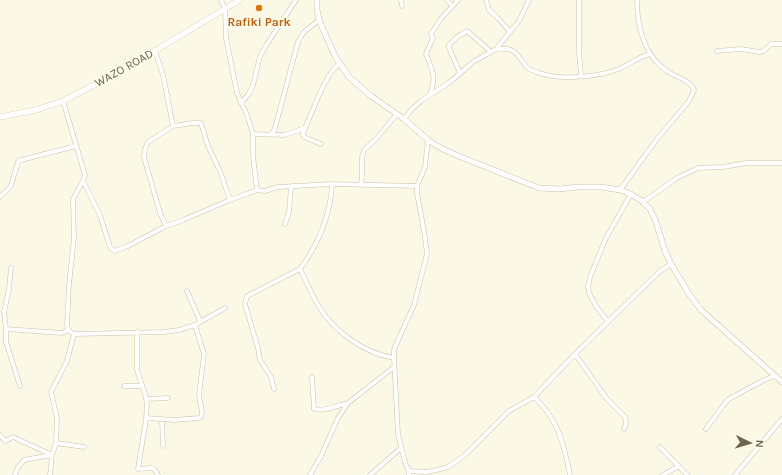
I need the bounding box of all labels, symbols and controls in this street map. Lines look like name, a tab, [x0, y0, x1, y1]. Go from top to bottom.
marker: Rafiki Park	[254, 3, 264, 13]
place label: Rafiki Park	[228, 15, 290, 29]
street label: WAZO ROAD	[92, 46, 156, 90]
north arrow	[730, 423, 770, 463]
text: N	[753, 439, 766, 448]

